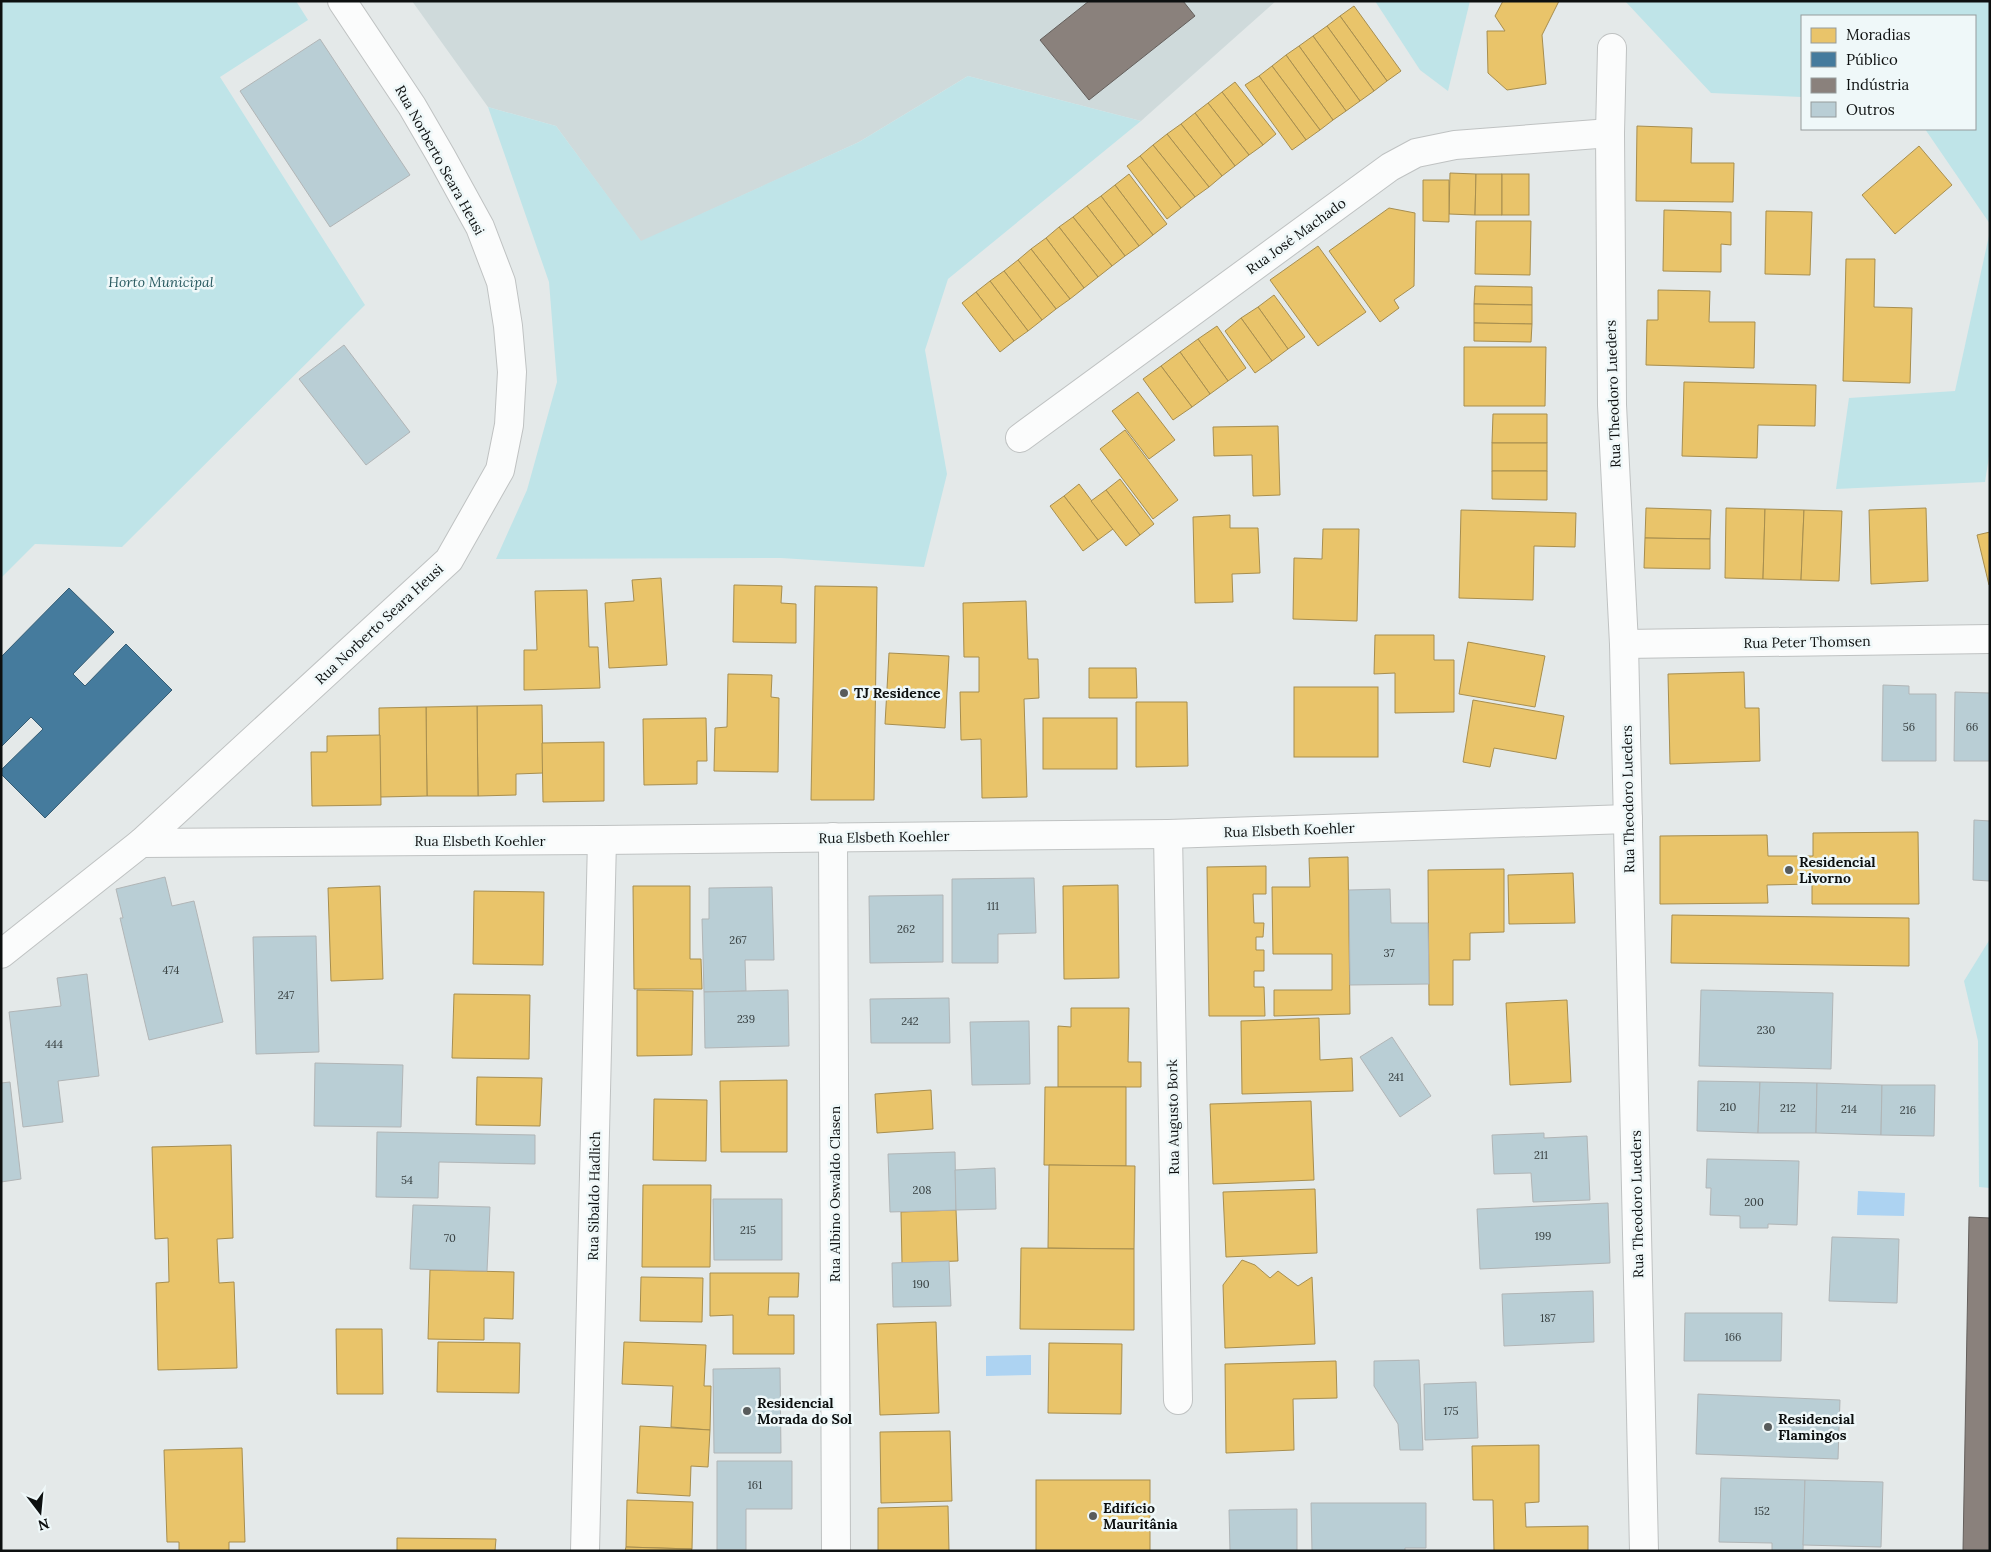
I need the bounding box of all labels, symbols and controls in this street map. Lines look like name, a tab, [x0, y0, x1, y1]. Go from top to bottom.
legend	[1801, 15, 1976, 130]
text: Moradias	[1846, 25, 1910, 44]
text: Público	[1846, 50, 1898, 69]
text: Indústria	[1846, 75, 1909, 94]
street label: Rua Norberto Seara Heusi	[391, 82, 489, 238]
text: Outros	[1846, 100, 1895, 119]
street label: Rua José Machado	[1243, 194, 1349, 278]
park label: Horto Municipal	[108, 273, 214, 291]
street label: Rua Theodoro Lueders	[1601, 320, 1625, 468]
street label: Rua Norberto Seara Heusi	[311, 560, 447, 688]
street label: Rua Peter Thomsen	[1743, 632, 1871, 652]
place label: TJ Residence	[854, 684, 941, 702]
marker: TJ Residence	[838, 687, 850, 699]
house number: 56	[1903, 720, 1915, 734]
house number: 66	[1966, 720, 1978, 734]
street label: Rua Theodoro Lueders	[1618, 725, 1638, 873]
street label: Rua Elsbeth Koehler	[1223, 819, 1355, 841]
street label: Rua Elsbeth Koehler	[818, 827, 950, 847]
street label: Rua Elsbeth Koehler	[414, 832, 546, 850]
place label: Residencial Livorno	[1799, 853, 1876, 887]
marker: Residencial Livorno	[1783, 864, 1795, 876]
house number: 111	[987, 899, 999, 913]
house number: 262	[897, 922, 915, 936]
house number: 267	[729, 933, 747, 947]
house number: 37	[1384, 946, 1394, 960]
house number: 474	[163, 963, 179, 977]
house number: 247	[278, 988, 294, 1002]
house number: 239	[737, 1012, 755, 1026]
house number: 242	[901, 1014, 919, 1028]
house number: 230	[1757, 1023, 1776, 1037]
house number: 444	[45, 1037, 63, 1051]
street label: Rua Augusto Bork	[1163, 1059, 1183, 1175]
house number: 241	[1388, 1070, 1404, 1084]
house number: 210	[1720, 1100, 1737, 1114]
house number: 212	[1780, 1101, 1796, 1115]
house number: 214	[1841, 1102, 1857, 1116]
house number: 216	[1900, 1103, 1916, 1117]
street label: Rua Albino Oswaldo Clasen	[826, 1105, 844, 1282]
street label: Rua Theodoro Lueders	[1627, 1130, 1647, 1278]
street label: Rua Sibaldo Hadlich	[584, 1131, 604, 1261]
house number: 211	[1534, 1148, 1548, 1162]
house number: 54	[401, 1173, 413, 1187]
house number: 208	[913, 1183, 931, 1197]
house number: 200	[1744, 1195, 1764, 1209]
house number: 215	[740, 1223, 756, 1237]
house number: 199	[1535, 1229, 1551, 1243]
house number: 70	[444, 1231, 456, 1245]
house number: 190	[912, 1277, 930, 1291]
house number: 187	[1540, 1311, 1556, 1325]
house number: 166	[1725, 1330, 1741, 1344]
place label: Residencial Morada do Sol	[757, 1394, 853, 1428]
house number: 175	[1443, 1404, 1459, 1418]
marker: Residencial Morada do Sol	[741, 1405, 753, 1417]
place label: Residencial Flamingos	[1778, 1410, 1855, 1444]
marker: Residencial Flamingos	[1762, 1421, 1774, 1433]
house number: 161	[748, 1478, 762, 1492]
north arrow	[15, 1487, 65, 1537]
place label: Edifício Mauritânia	[1103, 1499, 1178, 1533]
house number: 152	[1754, 1504, 1770, 1518]
marker: Edifício Mauritânia	[1087, 1510, 1099, 1522]
text: N	[36, 1514, 51, 1535]

